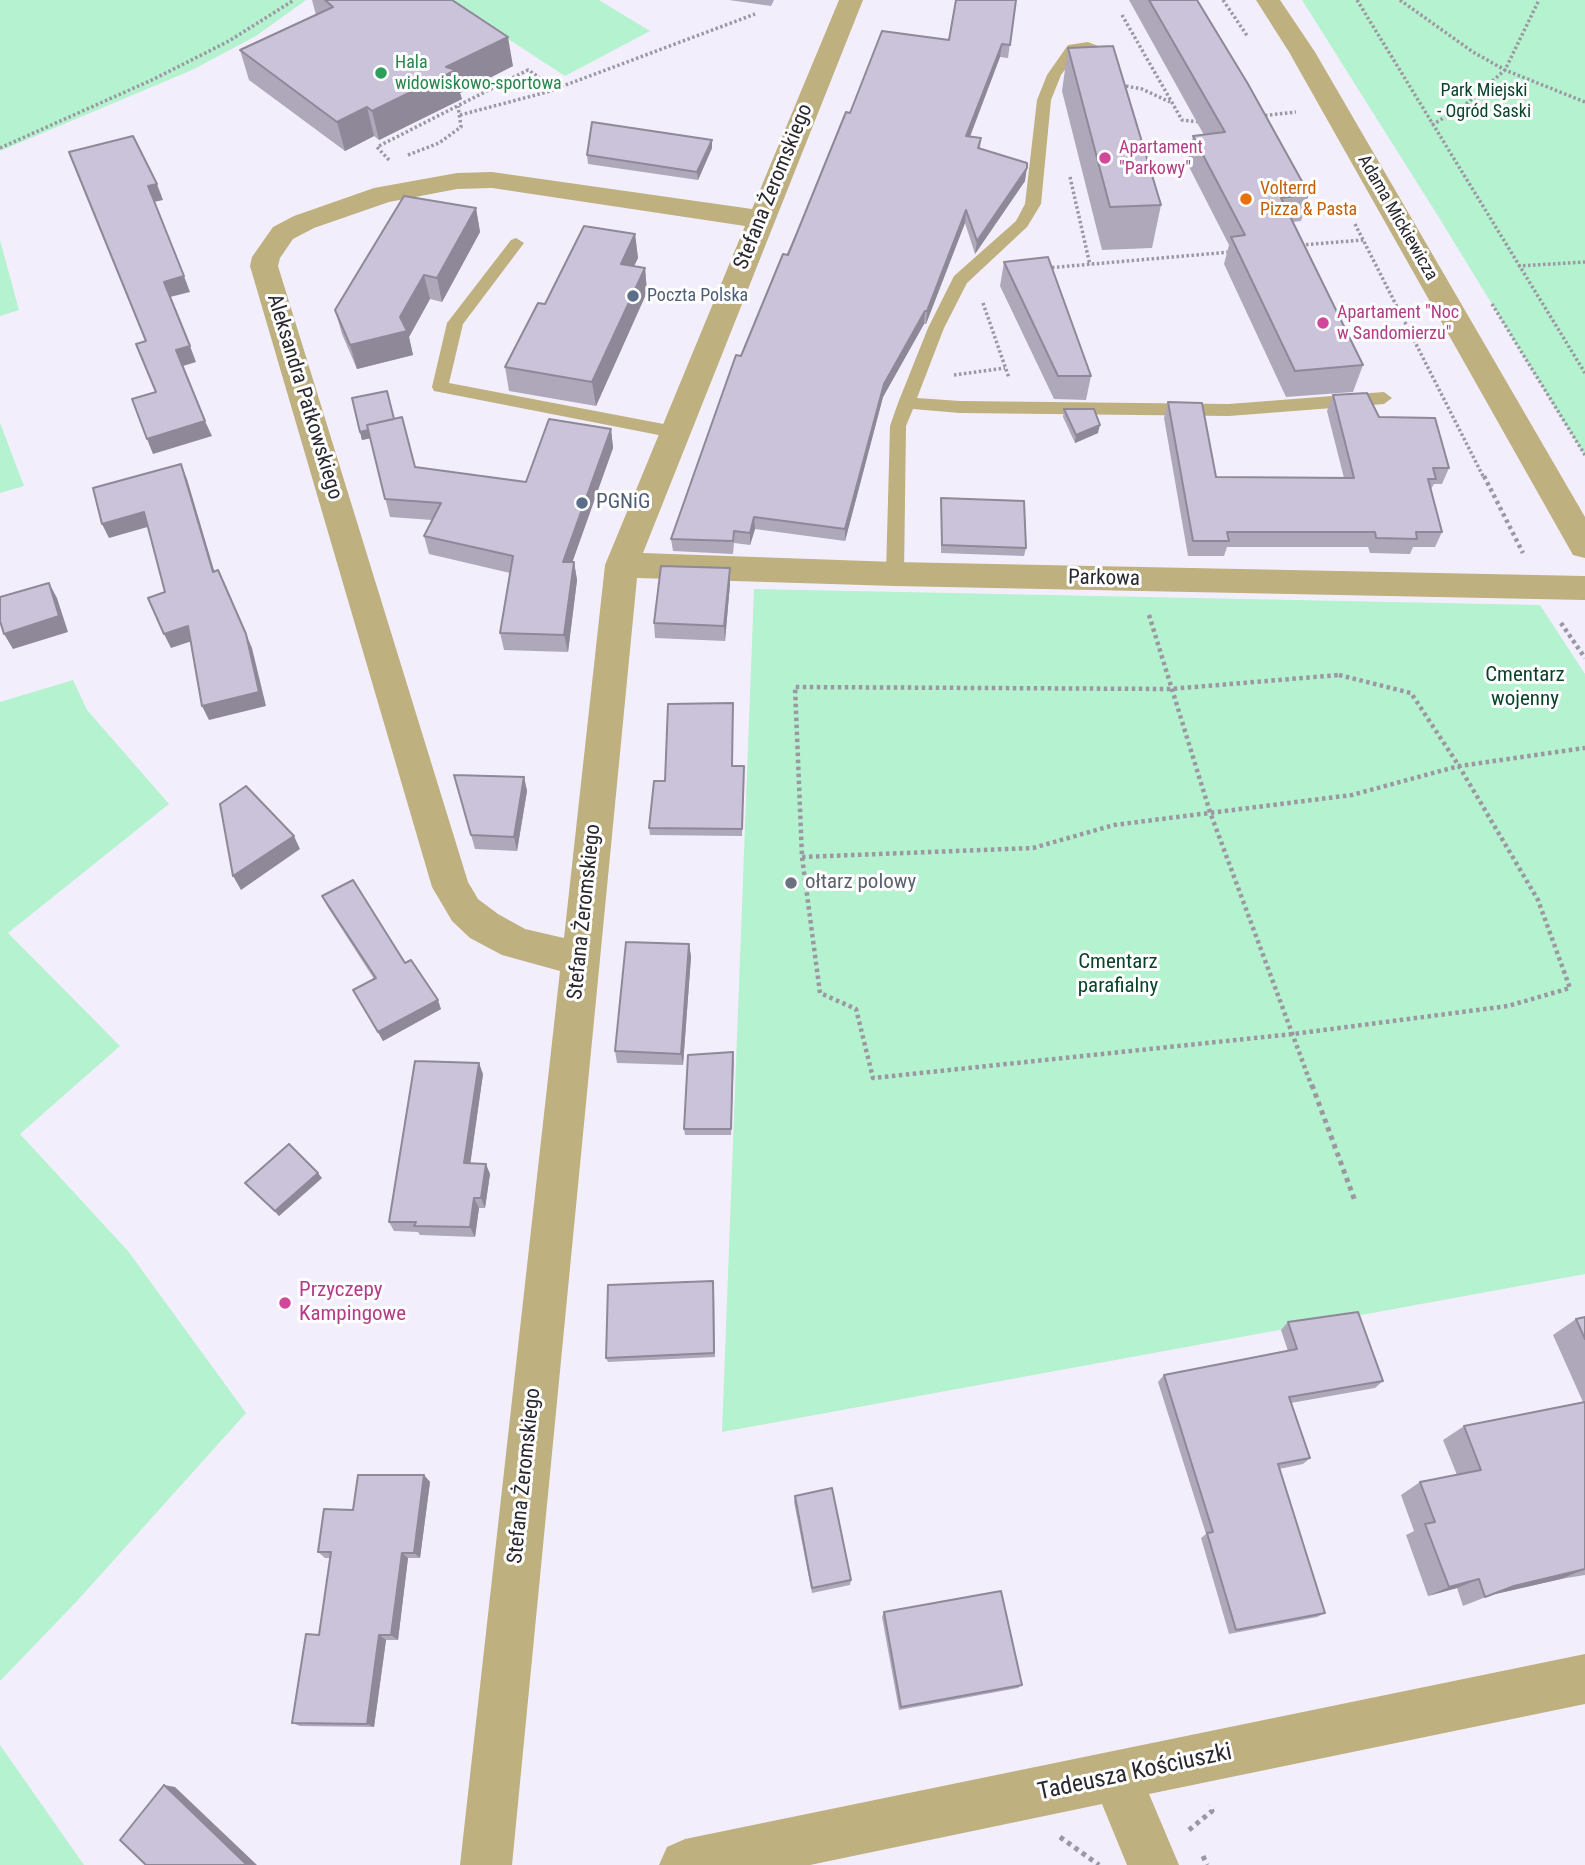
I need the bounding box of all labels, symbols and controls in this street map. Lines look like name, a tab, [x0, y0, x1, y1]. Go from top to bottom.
place label: Hala widowiskowo-sportowa	[395, 52, 562, 94]
marker: Hala widowiskowo-sportowa	[373, 65, 389, 81]
park label: Park Miejski - Ogród Saski	[1437, 80, 1531, 122]
street label: Stefana Żeromskiego	[729, 100, 819, 274]
place label: Apartament "Parkowy"	[1119, 137, 1203, 180]
marker: Apartament "Parkowy"	[1097, 150, 1113, 166]
street label: Adama Mickiewicza	[1352, 151, 1442, 285]
place label: Volterrd Pizza & Pasta	[1260, 178, 1357, 220]
marker: Volterrd Pizza & Pasta	[1238, 191, 1254, 207]
place label: Poczta Polska	[647, 285, 748, 307]
marker: Poczta Polska	[625, 288, 641, 304]
street label: Aleksandra Patkowskiego	[261, 291, 347, 503]
place label: Apartament "Noc w Sandomierzu"	[1337, 302, 1459, 344]
marker: Apartament "Noc w Sandomierzu"	[1315, 315, 1331, 331]
place label: PGNiG	[596, 490, 650, 516]
marker: PGNiG	[574, 495, 590, 511]
street label: Parkowa	[1068, 566, 1140, 592]
park label: Cmentarz wojenny	[1485, 663, 1565, 713]
street label: Stefana Żeromskiego	[563, 823, 607, 1001]
place label: ołtarz polowy	[805, 870, 916, 896]
marker: ołtarz polowy	[783, 875, 799, 891]
park label: Cmentarz parafialny	[1078, 950, 1158, 1000]
place label: Przyczepy Kampingowe	[299, 1278, 406, 1328]
marker: Przyczepy Kampingowe	[277, 1295, 293, 1311]
street label: Stefana Żeromskiego	[503, 1387, 547, 1565]
street label: Tadeusza Kościuszki	[1035, 1738, 1235, 1808]

